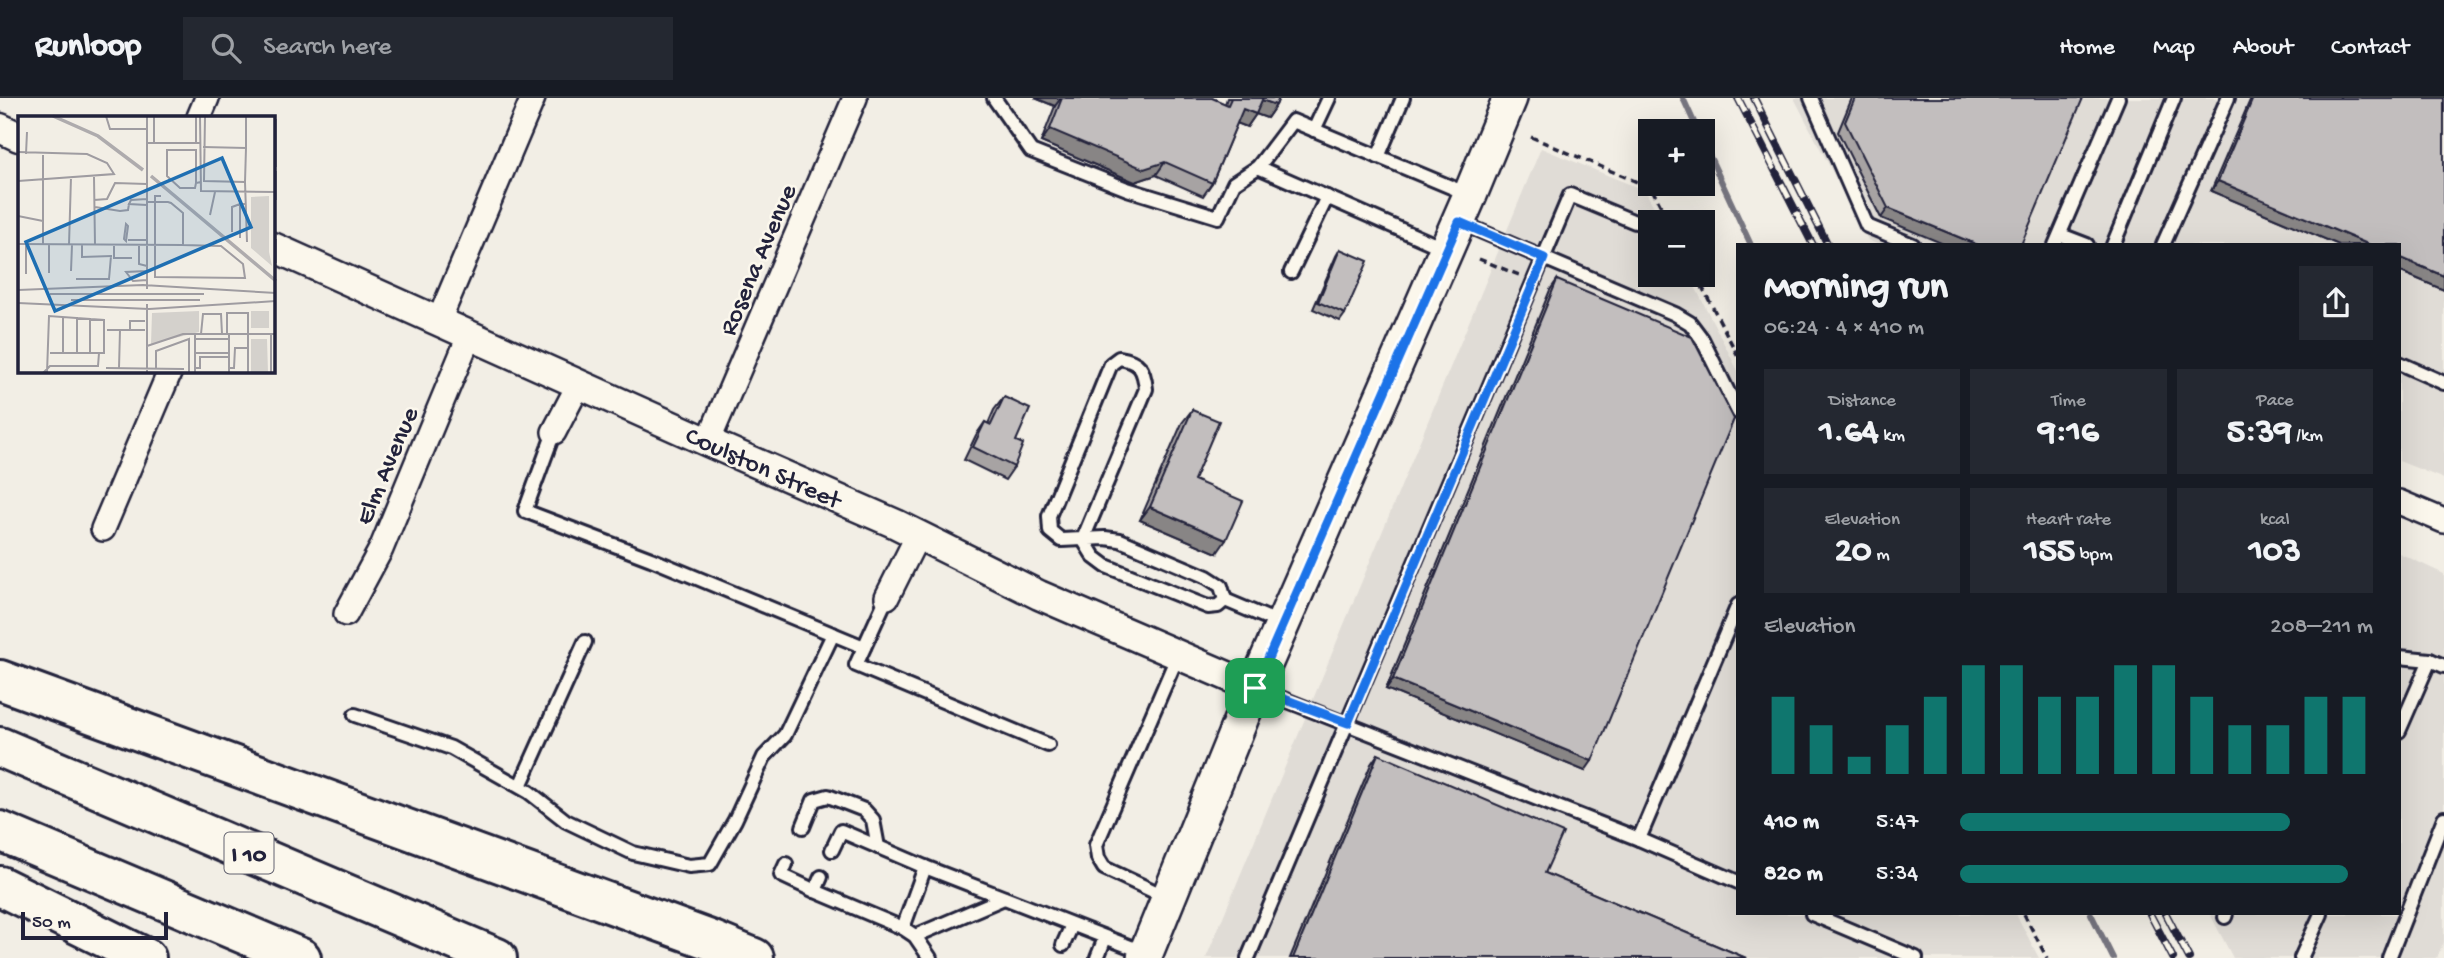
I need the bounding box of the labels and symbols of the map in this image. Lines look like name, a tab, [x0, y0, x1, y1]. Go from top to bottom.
inset map	[18, 116, 275, 373]
street label: Rosena Avenue	[714, 180, 806, 341]
street label: Elm Avenue	[351, 403, 428, 530]
street label: Coulston Street	[680, 422, 847, 519]
pin	[1225, 658, 1285, 718]
road number: I 10	[224, 832, 274, 874]
scale bar	[21, 909, 168, 941]

